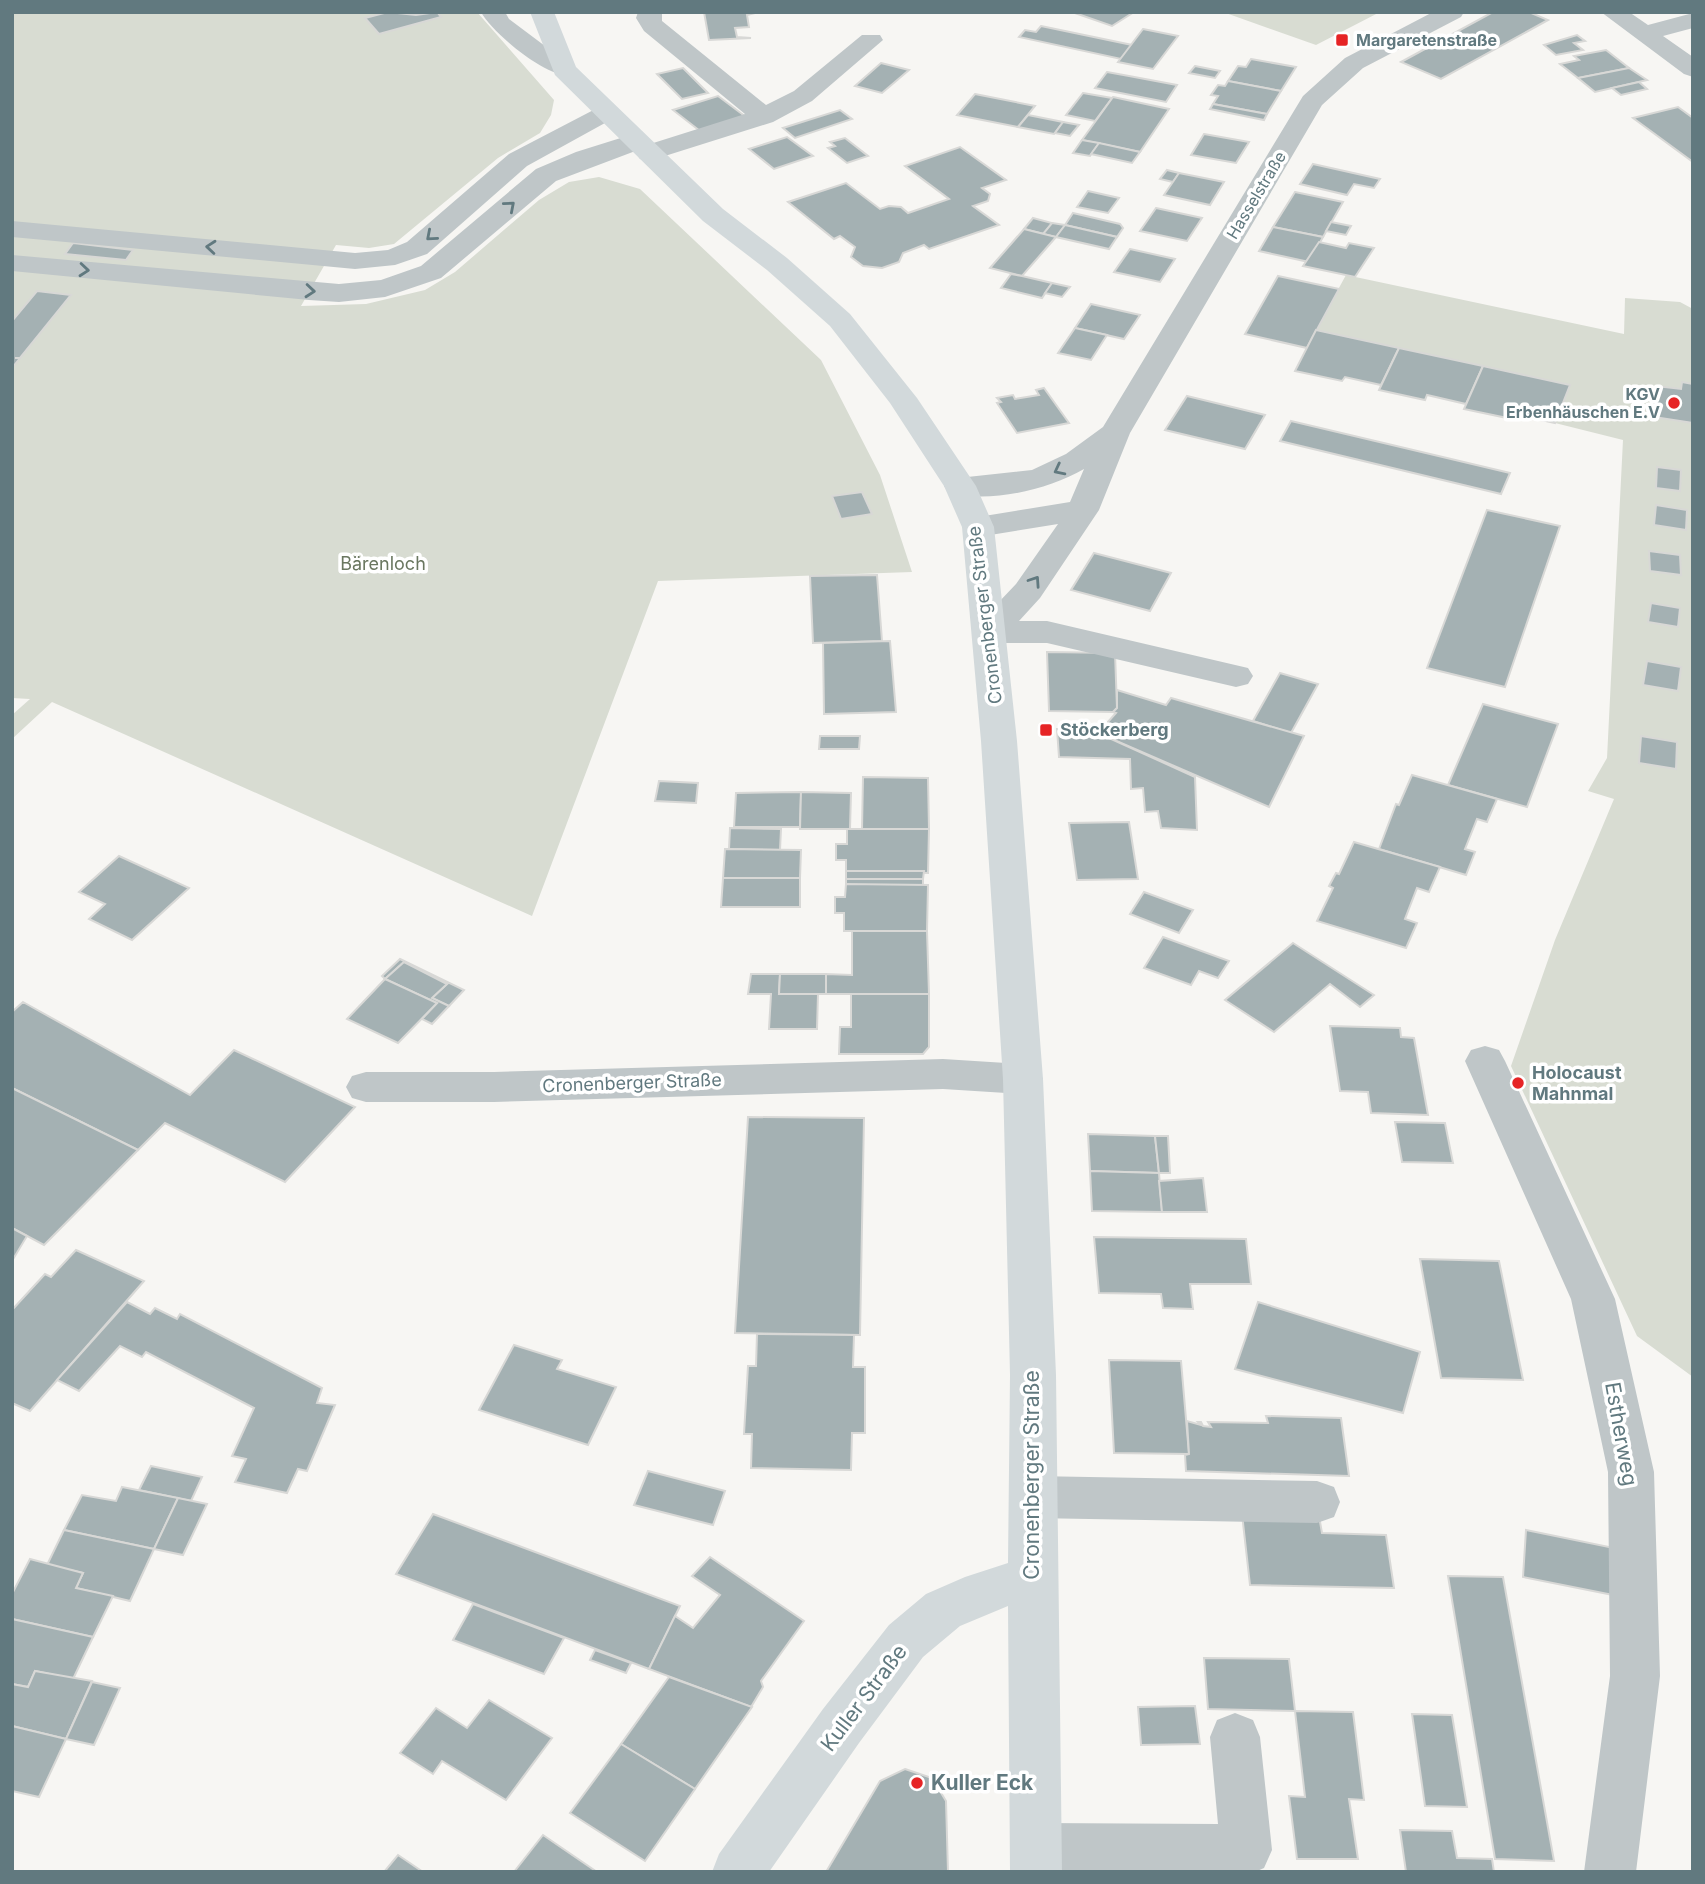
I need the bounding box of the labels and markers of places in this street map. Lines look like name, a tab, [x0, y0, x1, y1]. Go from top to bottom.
place label: Margaretenstraße	[1356, 30, 1497, 50]
marker: Margaretenstraße	[1334, 32, 1350, 48]
place label: KGV Erbenhäuschen E.V	[1506, 384, 1660, 422]
marker: KGV Erbenhäuschen E.V	[1666, 395, 1682, 411]
place label: Stöckerberg	[1060, 719, 1169, 740]
marker: Stöckerberg	[1038, 722, 1054, 738]
place label: Holocaust Mahnmal	[1532, 1062, 1622, 1104]
marker: Holocaust Mahnmal	[1510, 1075, 1526, 1091]
place label: Kuller Eck	[931, 1770, 1034, 1795]
marker: Kuller Eck	[909, 1775, 925, 1791]

